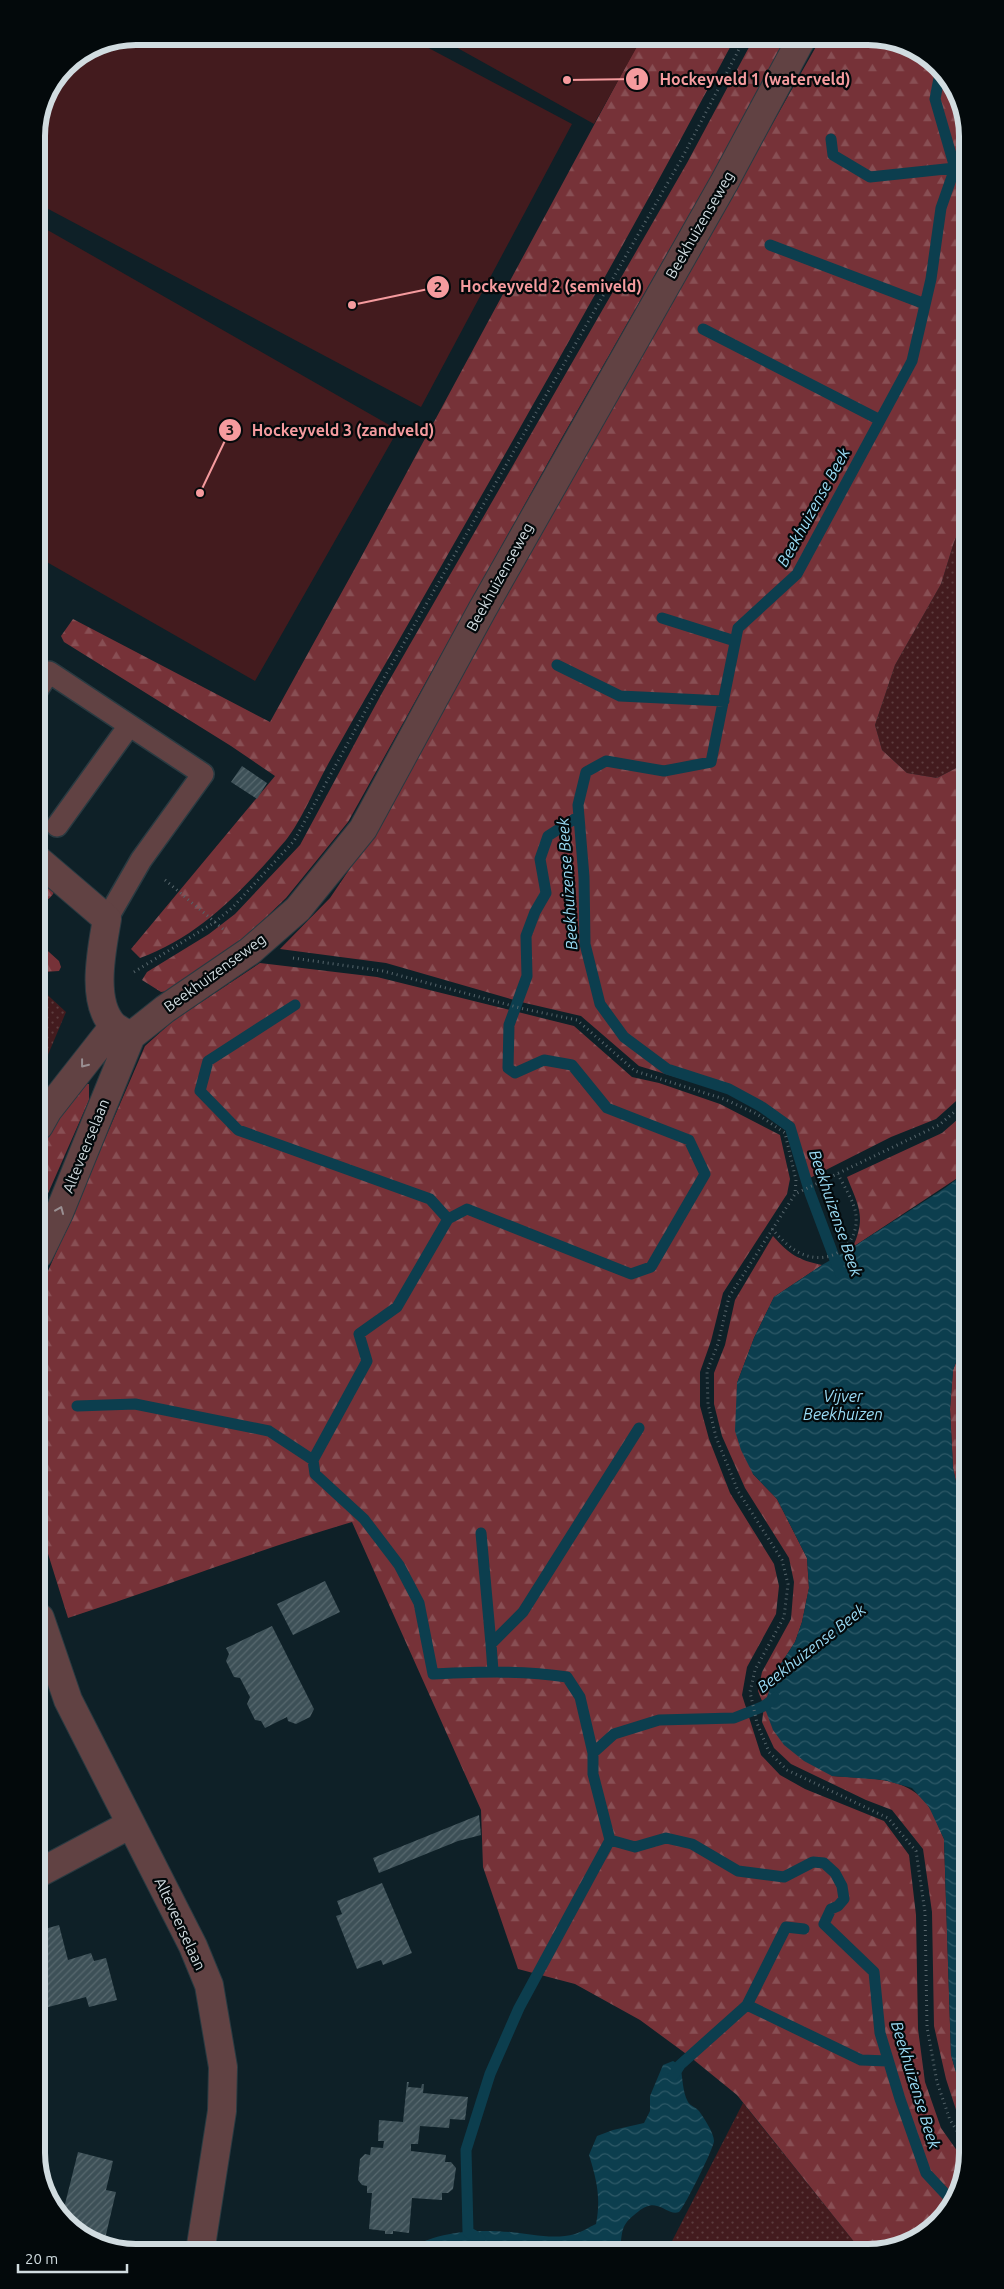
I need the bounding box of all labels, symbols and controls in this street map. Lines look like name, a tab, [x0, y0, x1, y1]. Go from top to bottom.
callout: Hockeyveld 1 (waterveld)	[624, 64, 860, 95]
text: Hockeyveld 1 (waterveld)	[659, 70, 851, 89]
text: 1	[633, 71, 641, 88]
street label: Beekhuizenseweg	[662, 168, 737, 282]
callout: Hockeyveld 2 (semiveld)	[425, 271, 652, 302]
text: Hockeyveld 2 (semiveld)	[460, 277, 642, 296]
text: 2	[434, 278, 442, 295]
callout: Hockeyveld 3 (zandveld)	[217, 415, 445, 446]
text: 3	[226, 421, 234, 438]
text: Hockeyveld 3 (zandveld)	[252, 421, 434, 440]
water label: Beekhuizense Beek	[773, 444, 853, 569]
street label: Beekhuizenseweg	[463, 520, 536, 634]
water label: Beekhuizense Beek	[553, 816, 581, 951]
street label: Beekhuizenseweg	[161, 930, 269, 1015]
one-way arrow	[82, 1058, 90, 1067]
street label: Alteveerselaan	[59, 1096, 112, 1195]
water label: Beekhuizense Beek	[806, 1147, 866, 1279]
one-way arrow	[54, 1206, 65, 1215]
water label: Vijver Beekhuizen	[803, 1387, 883, 1423]
water label: Beekhuizense Beek	[753, 1600, 869, 1696]
street label: Alteveerselaan	[152, 1875, 209, 1973]
water label: Beekhuizense Beek	[888, 2019, 944, 2152]
scale bar	[18, 2242, 126, 2274]
text: 20 m	[25, 2250, 58, 2267]

